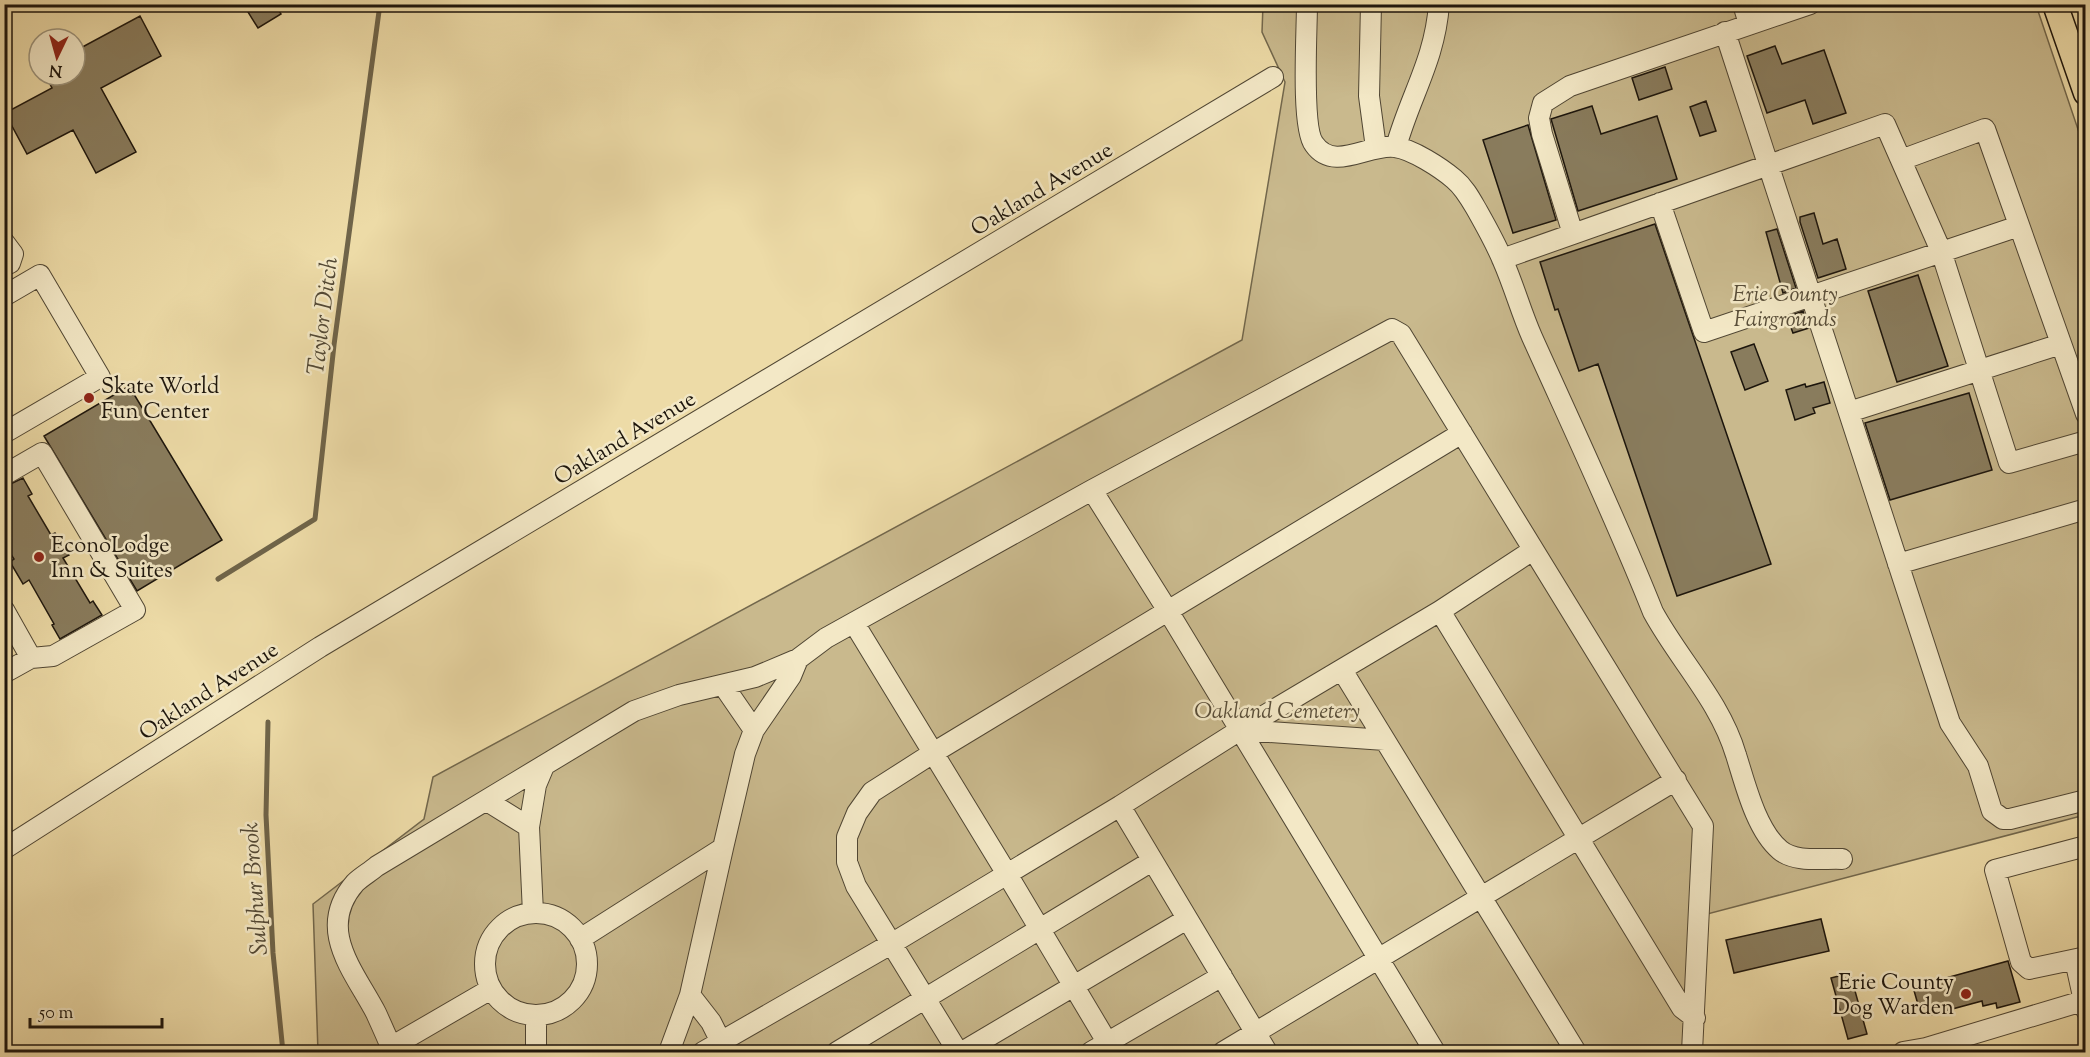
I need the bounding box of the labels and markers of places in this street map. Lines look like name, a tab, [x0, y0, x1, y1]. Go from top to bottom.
place label: Skate World Fun Center	[101, 372, 219, 429]
marker: Skate World Fun Center	[82, 391, 96, 405]
place label: EconoLodge Inn & Suites	[51, 531, 173, 588]
marker: EconoLodge Inn & Suites	[32, 550, 46, 564]
place label: Erie County Dog Warden	[1832, 968, 1954, 1025]
marker: Erie County Dog Warden	[1959, 987, 1973, 1001]

